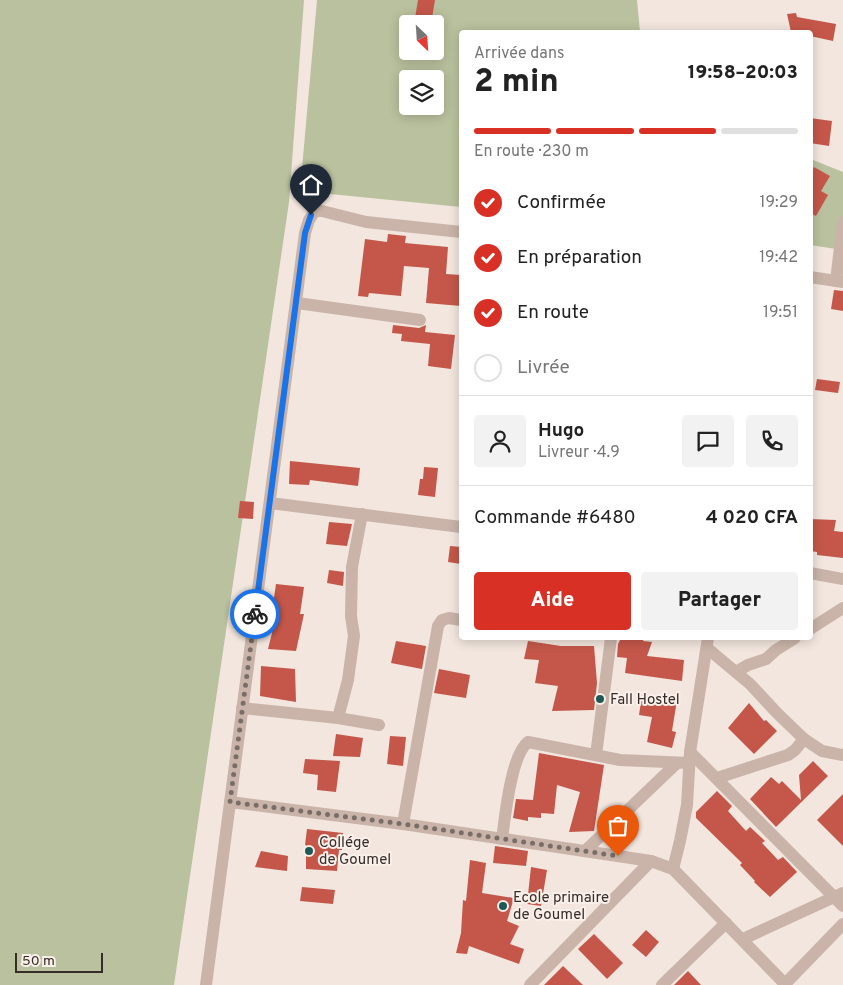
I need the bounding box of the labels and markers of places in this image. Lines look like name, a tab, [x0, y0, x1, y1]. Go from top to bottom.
pin	[290, 164, 332, 215]
place label: Fall Hostel	[610, 691, 680, 710]
marker: Fall Hostel	[594, 693, 606, 705]
pin	[597, 805, 639, 856]
place label: Collége de Goumel	[319, 834, 391, 870]
marker: Collége de Goumel	[303, 845, 315, 857]
place label: Ecole primaire de Goumel	[513, 889, 609, 925]
marker: Ecole primaire de Goumel	[497, 900, 509, 912]

